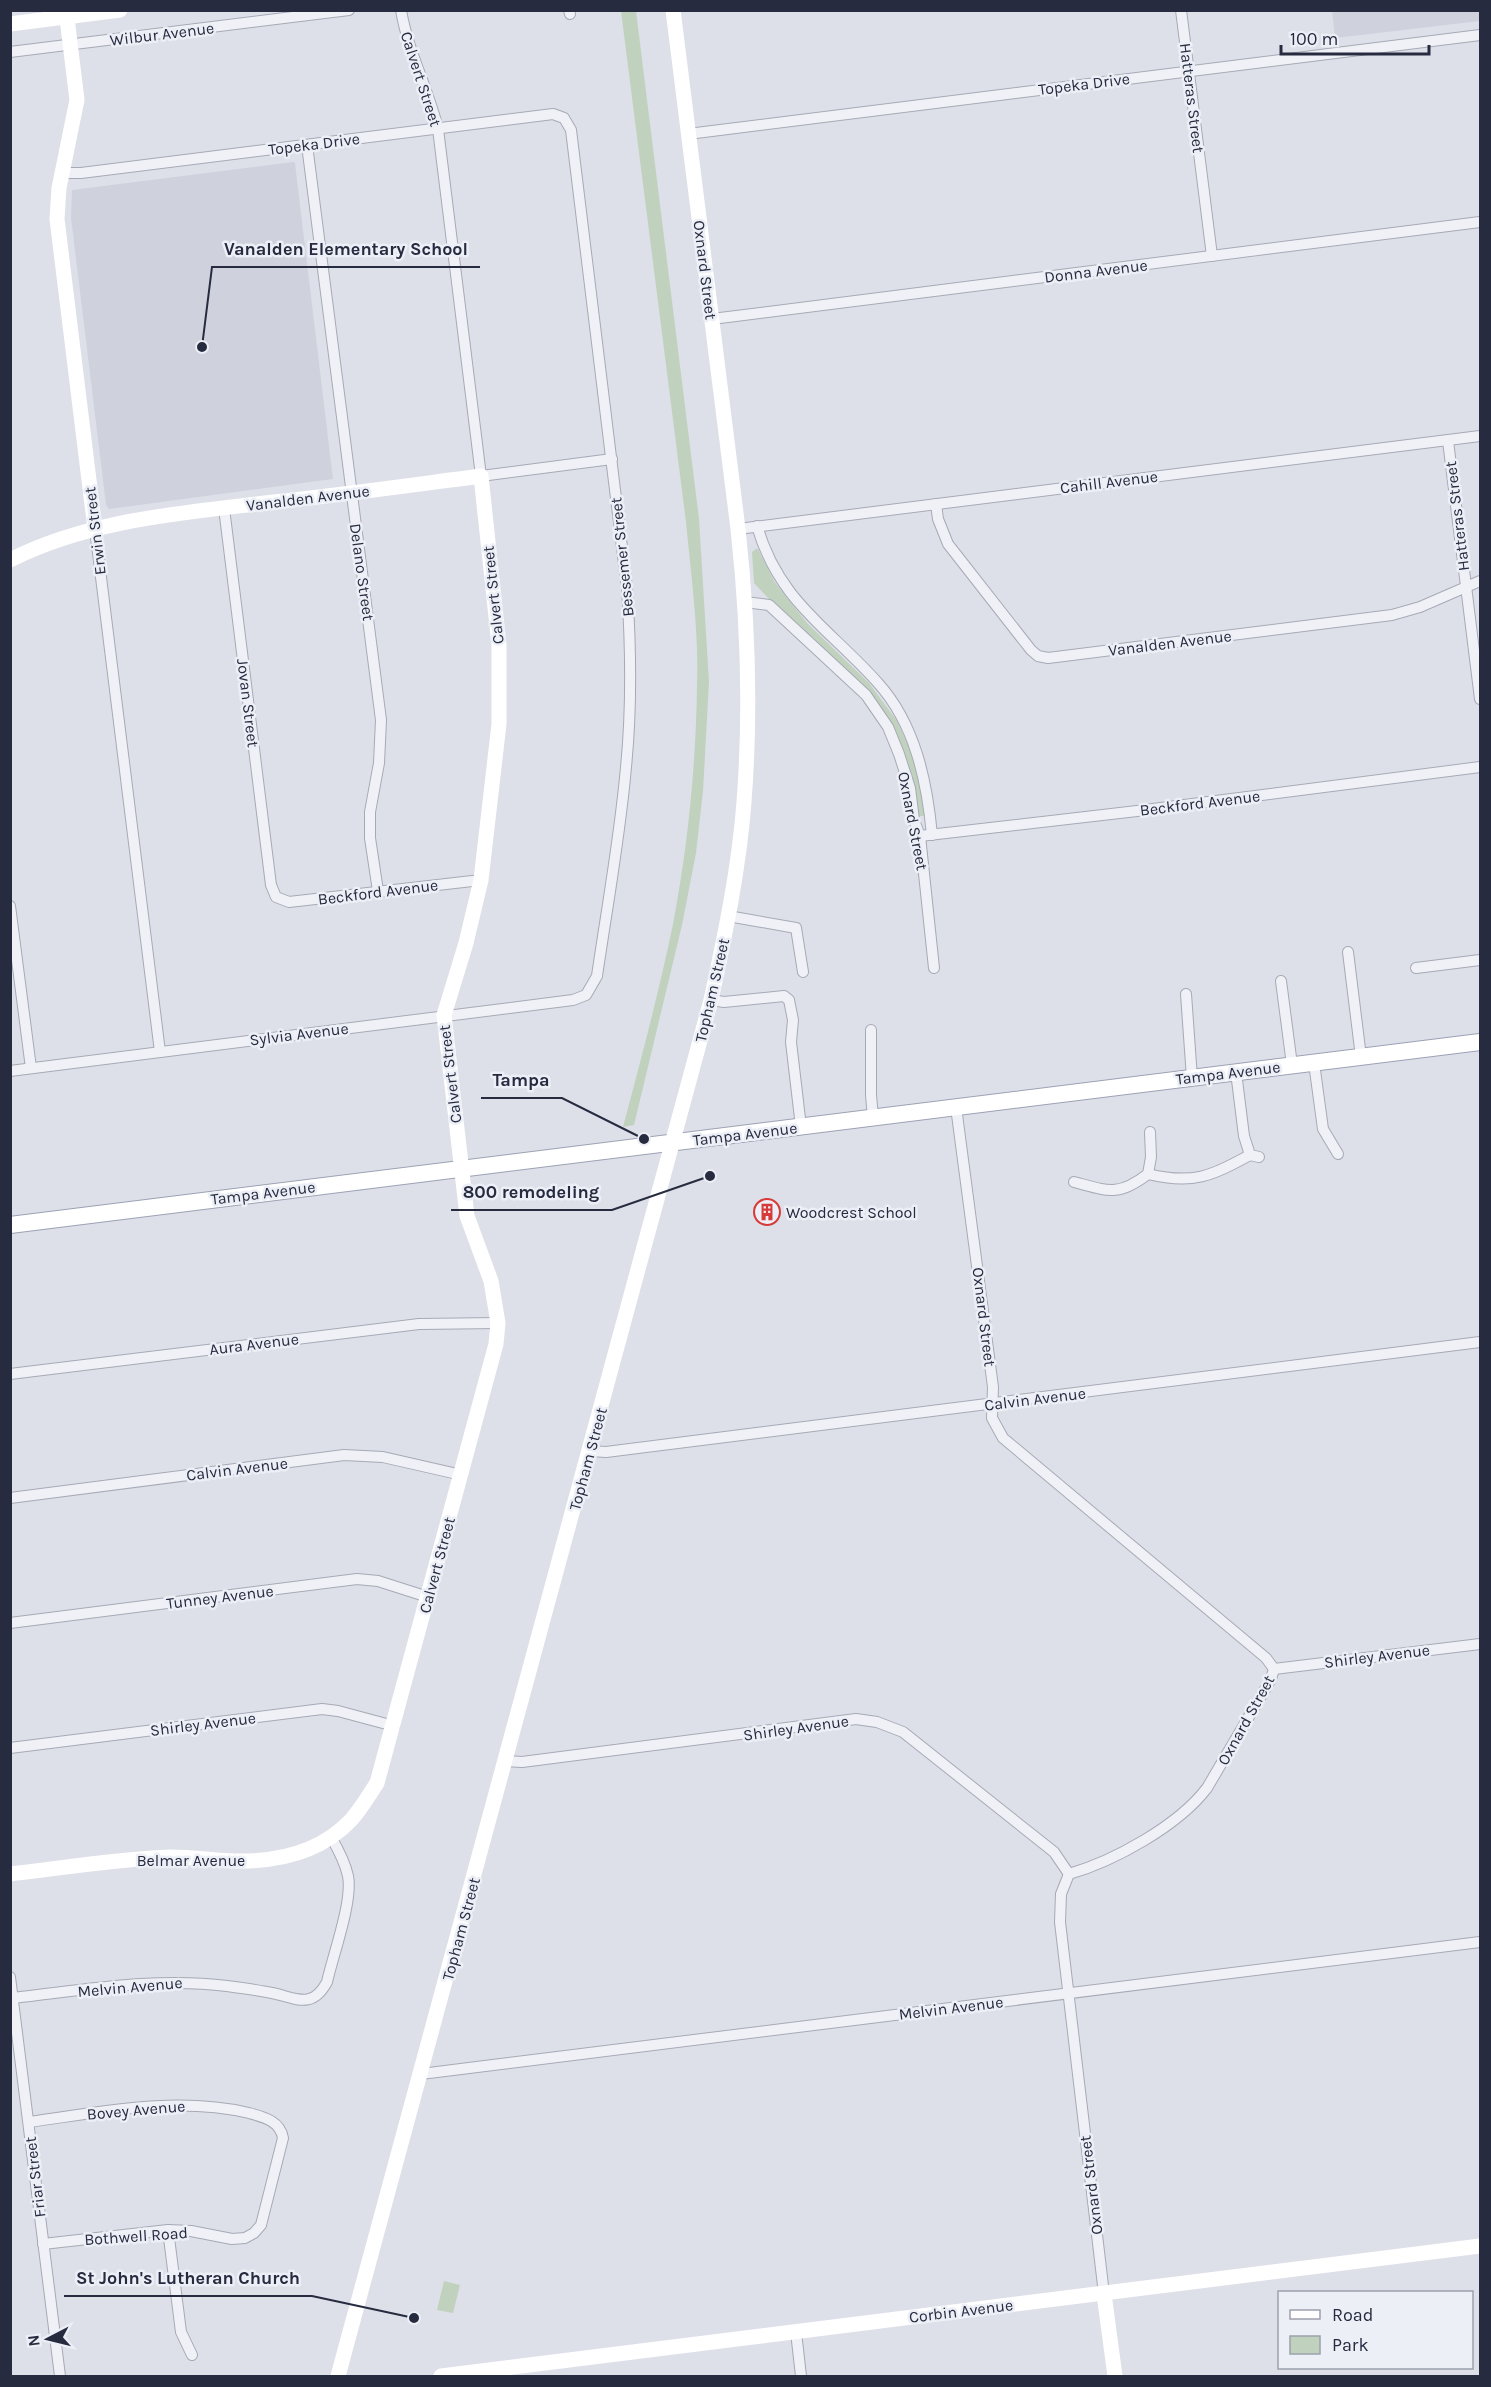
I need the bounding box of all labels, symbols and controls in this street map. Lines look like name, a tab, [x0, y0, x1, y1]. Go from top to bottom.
street label: Wilbur Avenue	[109, 18, 215, 50]
scale bar	[1281, 18, 1430, 56]
text: 100 m	[1290, 28, 1338, 50]
street label: Calvert Street	[397, 29, 445, 129]
street label: Hatteras Street	[1176, 42, 1208, 154]
street label: Topeka Drive	[1037, 69, 1131, 99]
street label: Topeka Drive	[267, 129, 361, 159]
street label: Oxnard Street	[689, 219, 721, 321]
callout: Vanalden Elementary School	[212, 231, 480, 267]
text: Vanalden Elementary School	[224, 238, 468, 260]
street label: Donna Avenue	[1043, 255, 1149, 287]
street label: Hatteras Street	[1441, 460, 1473, 572]
street label: Cahill Avenue	[1059, 467, 1159, 497]
street label: Vanalden Avenue	[245, 481, 371, 515]
street label: Erwin Street	[80, 486, 110, 576]
street label: Bessemer Street	[606, 496, 638, 618]
street label: Delano Street	[346, 522, 378, 622]
street label: Calvert Street	[478, 545, 508, 645]
street label: Vanalden Avenue	[1107, 626, 1233, 660]
street label: Jovan Street	[233, 657, 263, 749]
street label: Oxnard Street	[894, 770, 932, 872]
street label: Beckford Avenue	[1139, 786, 1261, 820]
street label: Beckford Avenue	[317, 875, 439, 909]
street label: Topham Street	[691, 936, 733, 1044]
street label: Sylvia Avenue	[248, 1018, 350, 1050]
street label: Calvert Street	[435, 1024, 465, 1124]
street label: Tampa Avenue	[1175, 1057, 1281, 1089]
callout: Tampa	[481, 1062, 562, 1098]
text: Tampa	[493, 1069, 549, 1091]
street label: Tampa Avenue	[692, 1118, 798, 1150]
callout: 800 remodeling	[451, 1174, 612, 1210]
street label: Tampa Avenue	[210, 1177, 316, 1209]
text: 800 remodeling	[463, 1181, 600, 1203]
building icon: Woodcrest School	[752, 1197, 782, 1227]
place label: Woodcrest School	[786, 1203, 917, 1222]
street label: Oxnard Street	[968, 1266, 1000, 1368]
street label: Aura Avenue	[208, 1329, 300, 1359]
street label: Calvin Avenue	[983, 1383, 1087, 1415]
street label: Topham Street	[565, 1405, 611, 1513]
street label: Calvin Avenue	[185, 1453, 289, 1485]
street label: Calvert Street	[415, 1515, 459, 1615]
street label: Tunney Avenue	[165, 1581, 275, 1613]
street label: Shirley Avenue	[1323, 1640, 1431, 1672]
street label: Oxnard Street	[1213, 1672, 1279, 1768]
street label: Shirley Avenue	[149, 1708, 257, 1740]
street label: Shirley Avenue	[742, 1711, 850, 1745]
street label: Belmar Avenue	[137, 1851, 245, 1870]
street label: Topham Street	[438, 1875, 484, 1983]
street label: Melvin Avenue	[77, 1973, 183, 2001]
street label: Melvin Avenue	[898, 1992, 1004, 2024]
street label: Bovey Avenue	[86, 2096, 186, 2124]
street label: Oxnard Street	[1075, 2134, 1107, 2236]
street label: Friar Street	[21, 2136, 49, 2218]
street label: Bothwell Road	[84, 2223, 188, 2249]
callout: St John's Lutheran Church	[64, 2260, 312, 2296]
text: St John's Lutheran Church	[76, 2267, 300, 2289]
legend	[1278, 2291, 1473, 2369]
street label: Corbin Avenue	[908, 2295, 1014, 2327]
text: Road	[1332, 2304, 1373, 2326]
north arrow	[18, 2309, 78, 2369]
text: N	[23, 2334, 44, 2348]
text: Park	[1332, 2334, 1369, 2356]

